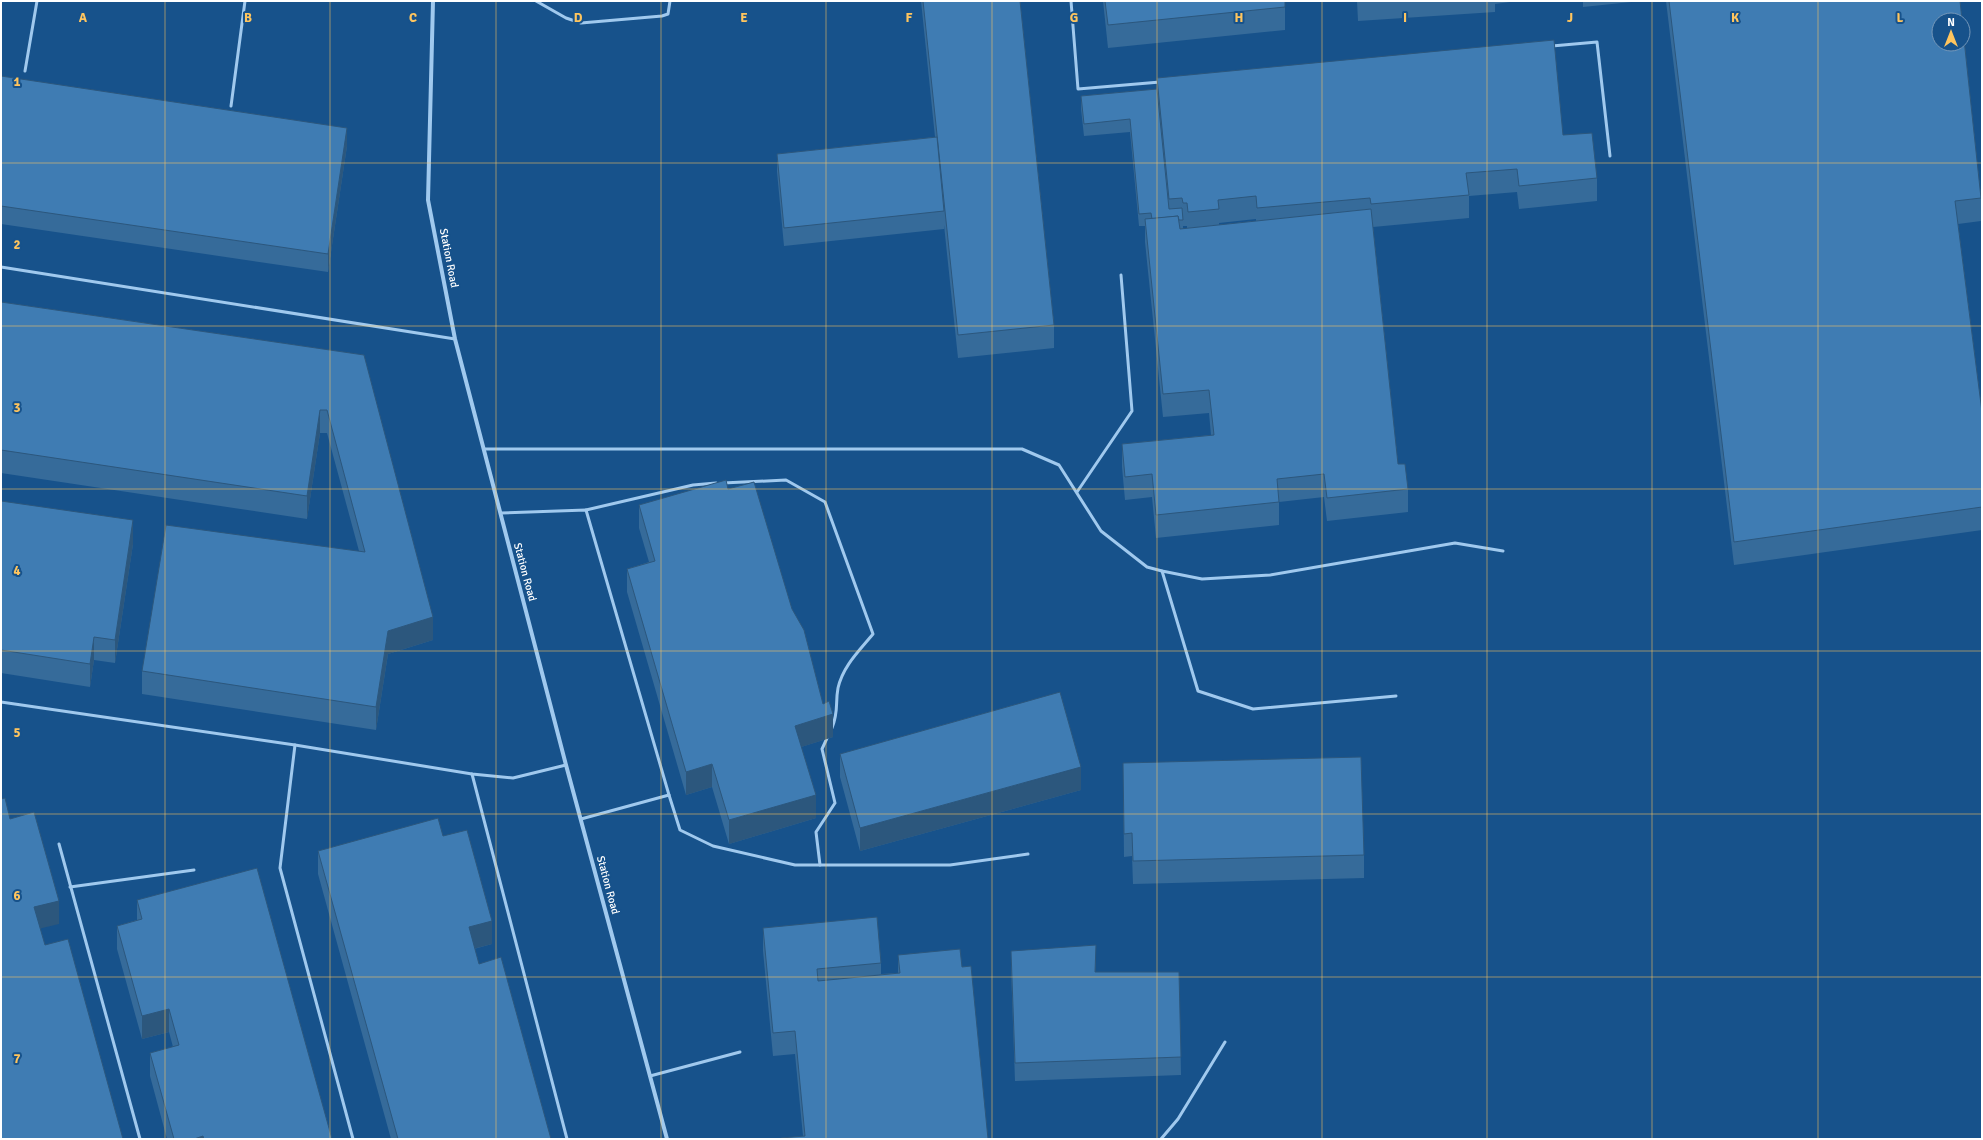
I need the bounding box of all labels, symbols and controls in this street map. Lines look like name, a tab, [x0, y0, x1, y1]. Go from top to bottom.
text: A	[79, 10, 88, 26]
text: B	[244, 10, 252, 26]
text: C	[409, 10, 417, 26]
text: D	[574, 10, 583, 26]
text: E	[740, 10, 748, 26]
text: F	[906, 10, 913, 26]
text: G	[1070, 10, 1078, 26]
text: H	[1235, 10, 1243, 26]
text: I	[1403, 10, 1407, 26]
text: J	[1567, 10, 1573, 26]
text: K	[1731, 10, 1739, 26]
text: L	[1897, 10, 1904, 26]
north arrow	[1931, 12, 1971, 52]
text: N	[1947, 16, 1955, 29]
text: 1	[13, 74, 21, 90]
street label: Station Road	[437, 227, 461, 289]
text: 2	[13, 237, 21, 253]
text: 3	[13, 400, 21, 416]
street label: Station Road	[511, 541, 539, 603]
text: 4	[13, 563, 21, 579]
text: 5	[13, 725, 21, 741]
street label: Station Road	[594, 854, 622, 916]
text: 6	[13, 888, 21, 904]
text: 7	[13, 1051, 21, 1067]

